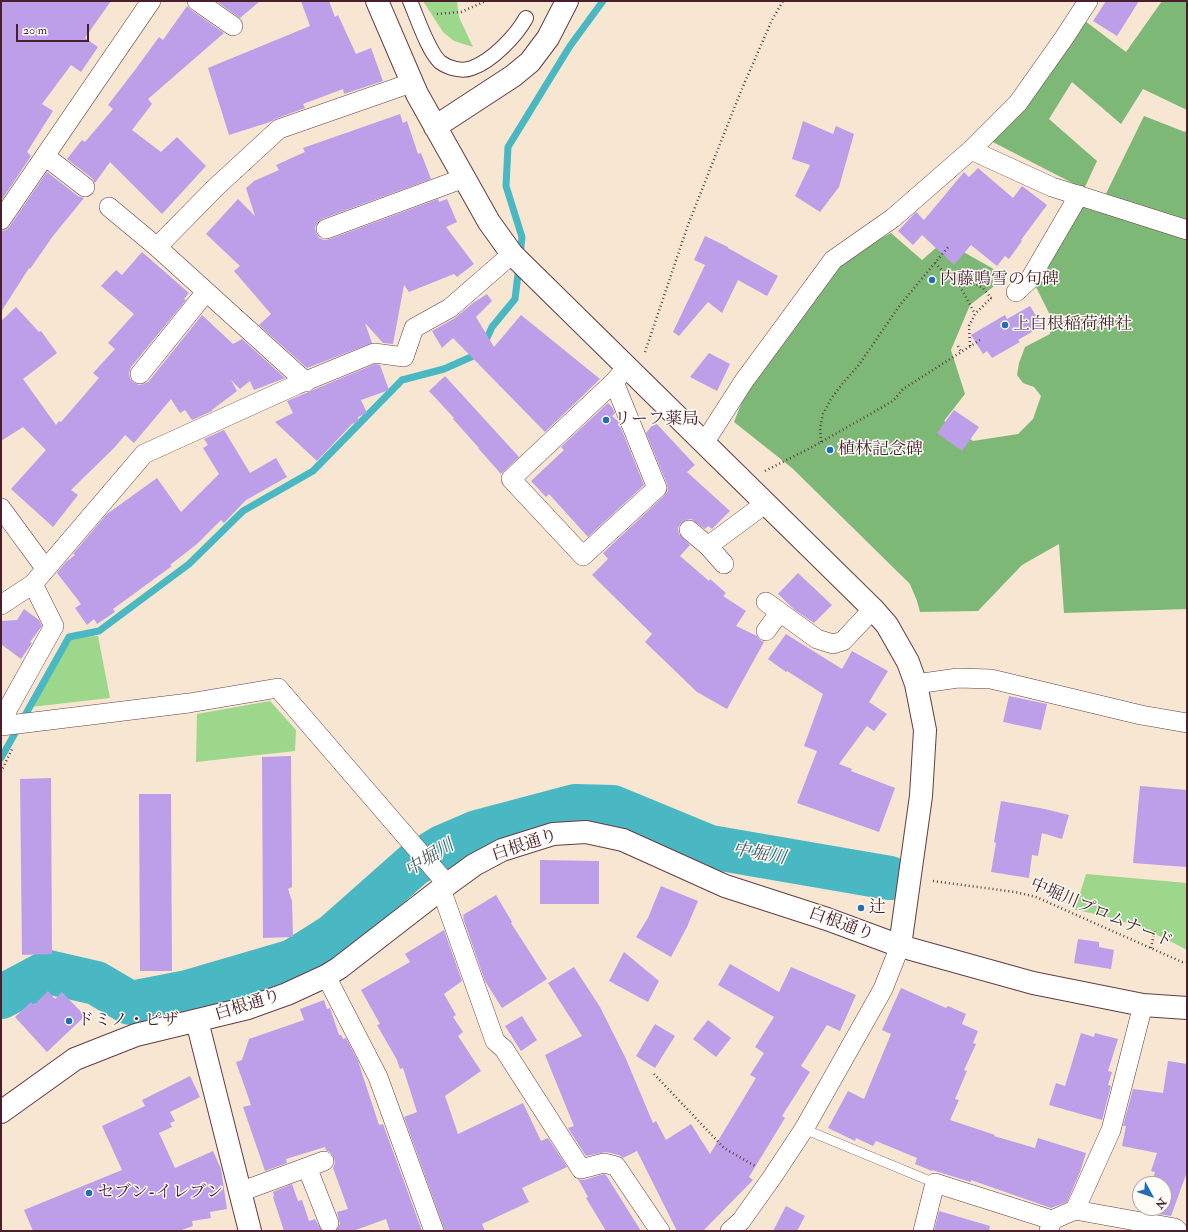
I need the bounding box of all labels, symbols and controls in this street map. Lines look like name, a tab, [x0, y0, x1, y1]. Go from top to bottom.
scale bar	[18, 16, 91, 42]
text: 20 m	[23, 23, 47, 38]
place label: 内藤鳴雪の句碑	[940, 270, 1059, 290]
marker: 内藤鳴雪の句碑	[927, 275, 937, 285]
place label: 上白根稲荷神社	[1013, 315, 1132, 335]
marker: 上白根稲荷神社	[1000, 320, 1010, 330]
place label: リーフ薬局	[614, 410, 699, 430]
marker: リーフ薬局	[601, 415, 611, 425]
place label: 植林記念碑	[838, 440, 923, 460]
marker: 植林記念碑	[825, 445, 835, 455]
street label: 白根通り	[490, 826, 560, 866]
water label: 中堀川	[401, 836, 459, 882]
water label: 中堀川	[731, 840, 787, 870]
street label: 中堀川プロムナード	[1027, 875, 1175, 953]
place label: 辻	[869, 898, 886, 918]
marker: 辻	[856, 903, 866, 913]
street label: 白根通り	[806, 904, 876, 946]
street label: 白根通り	[213, 986, 283, 1026]
place label: ドミノ・ピザ	[77, 1011, 179, 1031]
marker: ドミノ・ピザ	[64, 1016, 74, 1026]
north arrow	[1132, 1176, 1172, 1216]
place label: セブン-イレブン	[97, 1183, 223, 1203]
marker: セブン-イレブン	[84, 1188, 94, 1198]
text: N	[1153, 1195, 1169, 1211]

